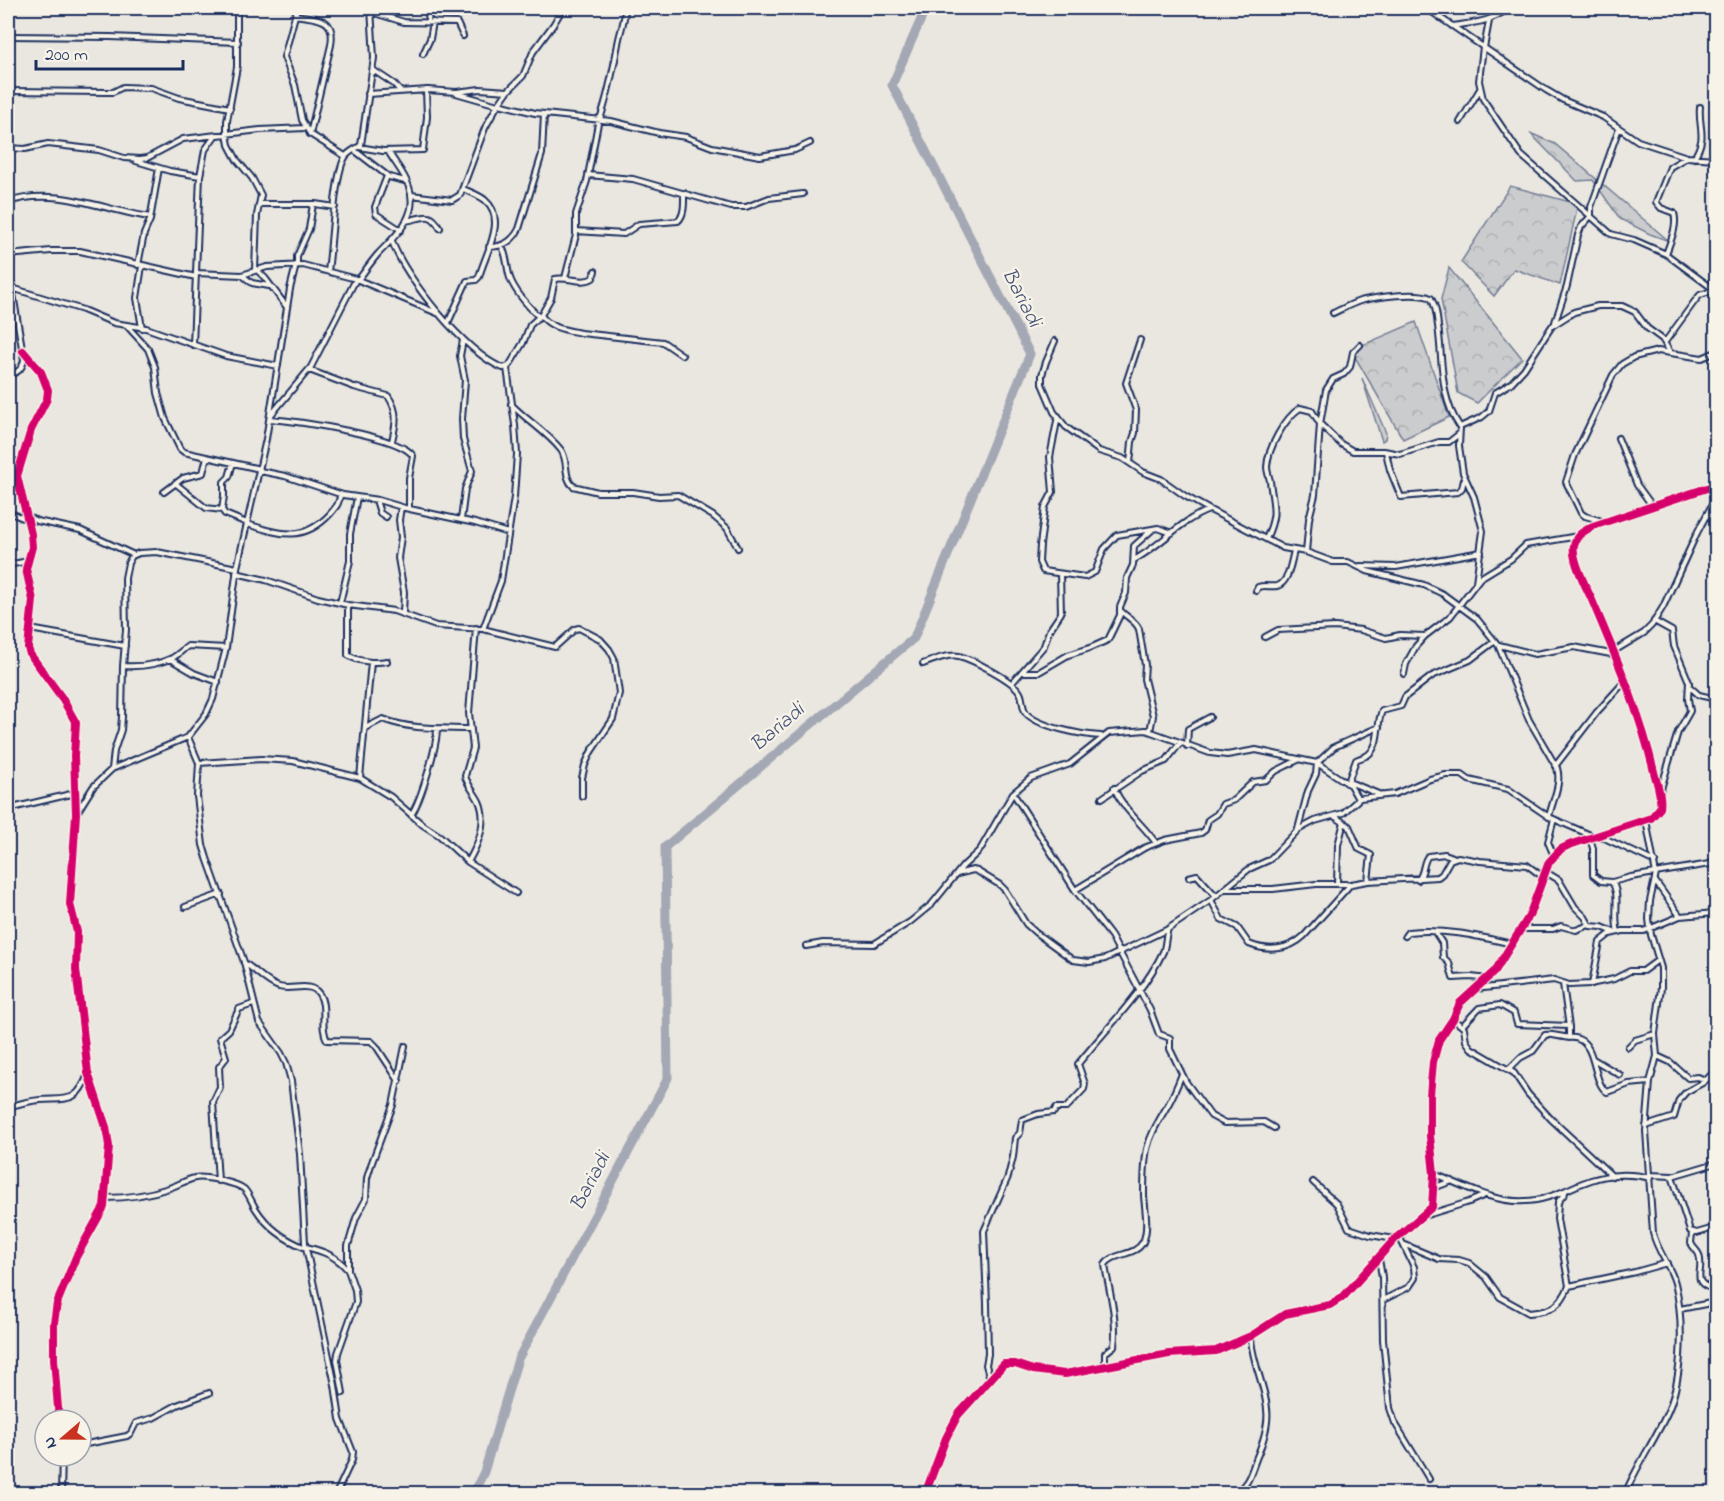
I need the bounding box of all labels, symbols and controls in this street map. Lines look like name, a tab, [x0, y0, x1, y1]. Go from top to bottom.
scale bar	[36, 33, 183, 71]
text: 200 m	[45, 43, 88, 69]
water label: Bariadi	[993, 263, 1050, 335]
water label: Bariadi	[744, 695, 813, 760]
water label: Bariadi	[563, 1145, 620, 1217]
north arrow	[33, 1408, 93, 1468]
text: N	[38, 1433, 64, 1452]

